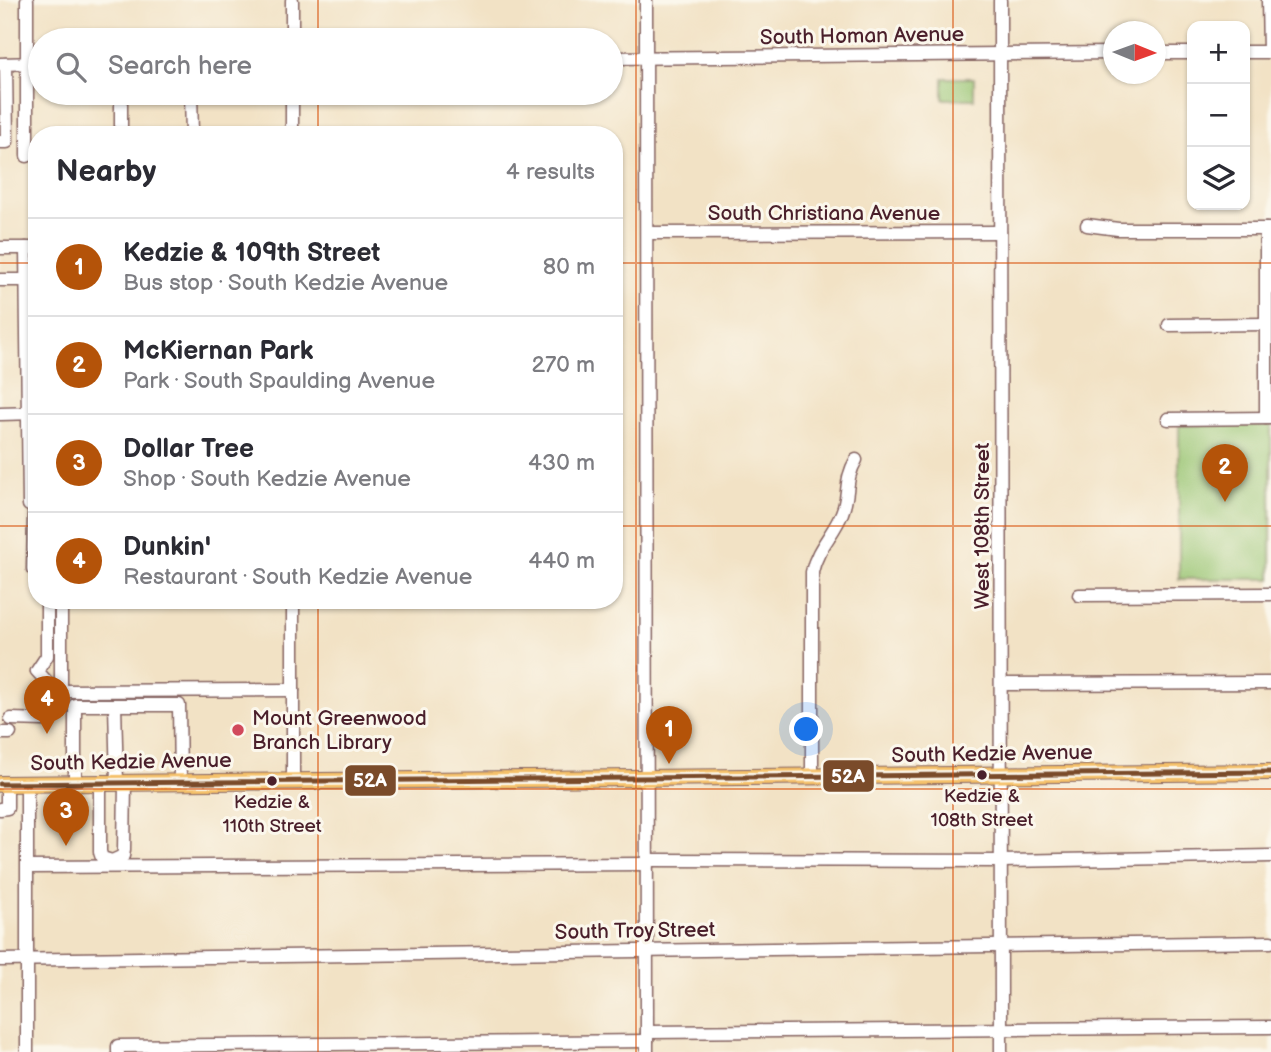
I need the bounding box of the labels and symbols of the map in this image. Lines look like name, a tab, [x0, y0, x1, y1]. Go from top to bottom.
north arrow	[1103, 21, 1166, 84]
street label: South Homan Avenue	[760, 22, 964, 50]
street label: South Christiana Avenue	[708, 201, 940, 226]
street label: West 108th Street	[970, 442, 995, 609]
pin: 2	[1202, 444, 1248, 502]
pin: 4	[24, 676, 70, 734]
place label: Mount Greenwood Branch Library	[252, 706, 427, 755]
pin: 1	[646, 706, 692, 764]
your location	[789, 712, 823, 746]
marker: Mount Greenwood Branch Library	[230, 722, 246, 738]
street label: South Kedzie Avenue	[891, 740, 1093, 768]
street label: South Kedzie Avenue	[30, 748, 232, 776]
line badge: 52A	[822, 759, 875, 793]
line badge: 52A	[344, 764, 397, 797]
text: 52A	[831, 766, 865, 789]
marker: Kedzie & 108th Street	[975, 768, 989, 782]
text: 52A	[353, 770, 387, 793]
marker: Kedzie & 110th Street	[265, 774, 279, 788]
place label: Kedzie & 108th Street	[931, 785, 1034, 832]
pin: 3	[43, 788, 89, 846]
place label: Kedzie & 110th Street	[222, 791, 322, 838]
street label: South Troy Street	[554, 917, 716, 945]

